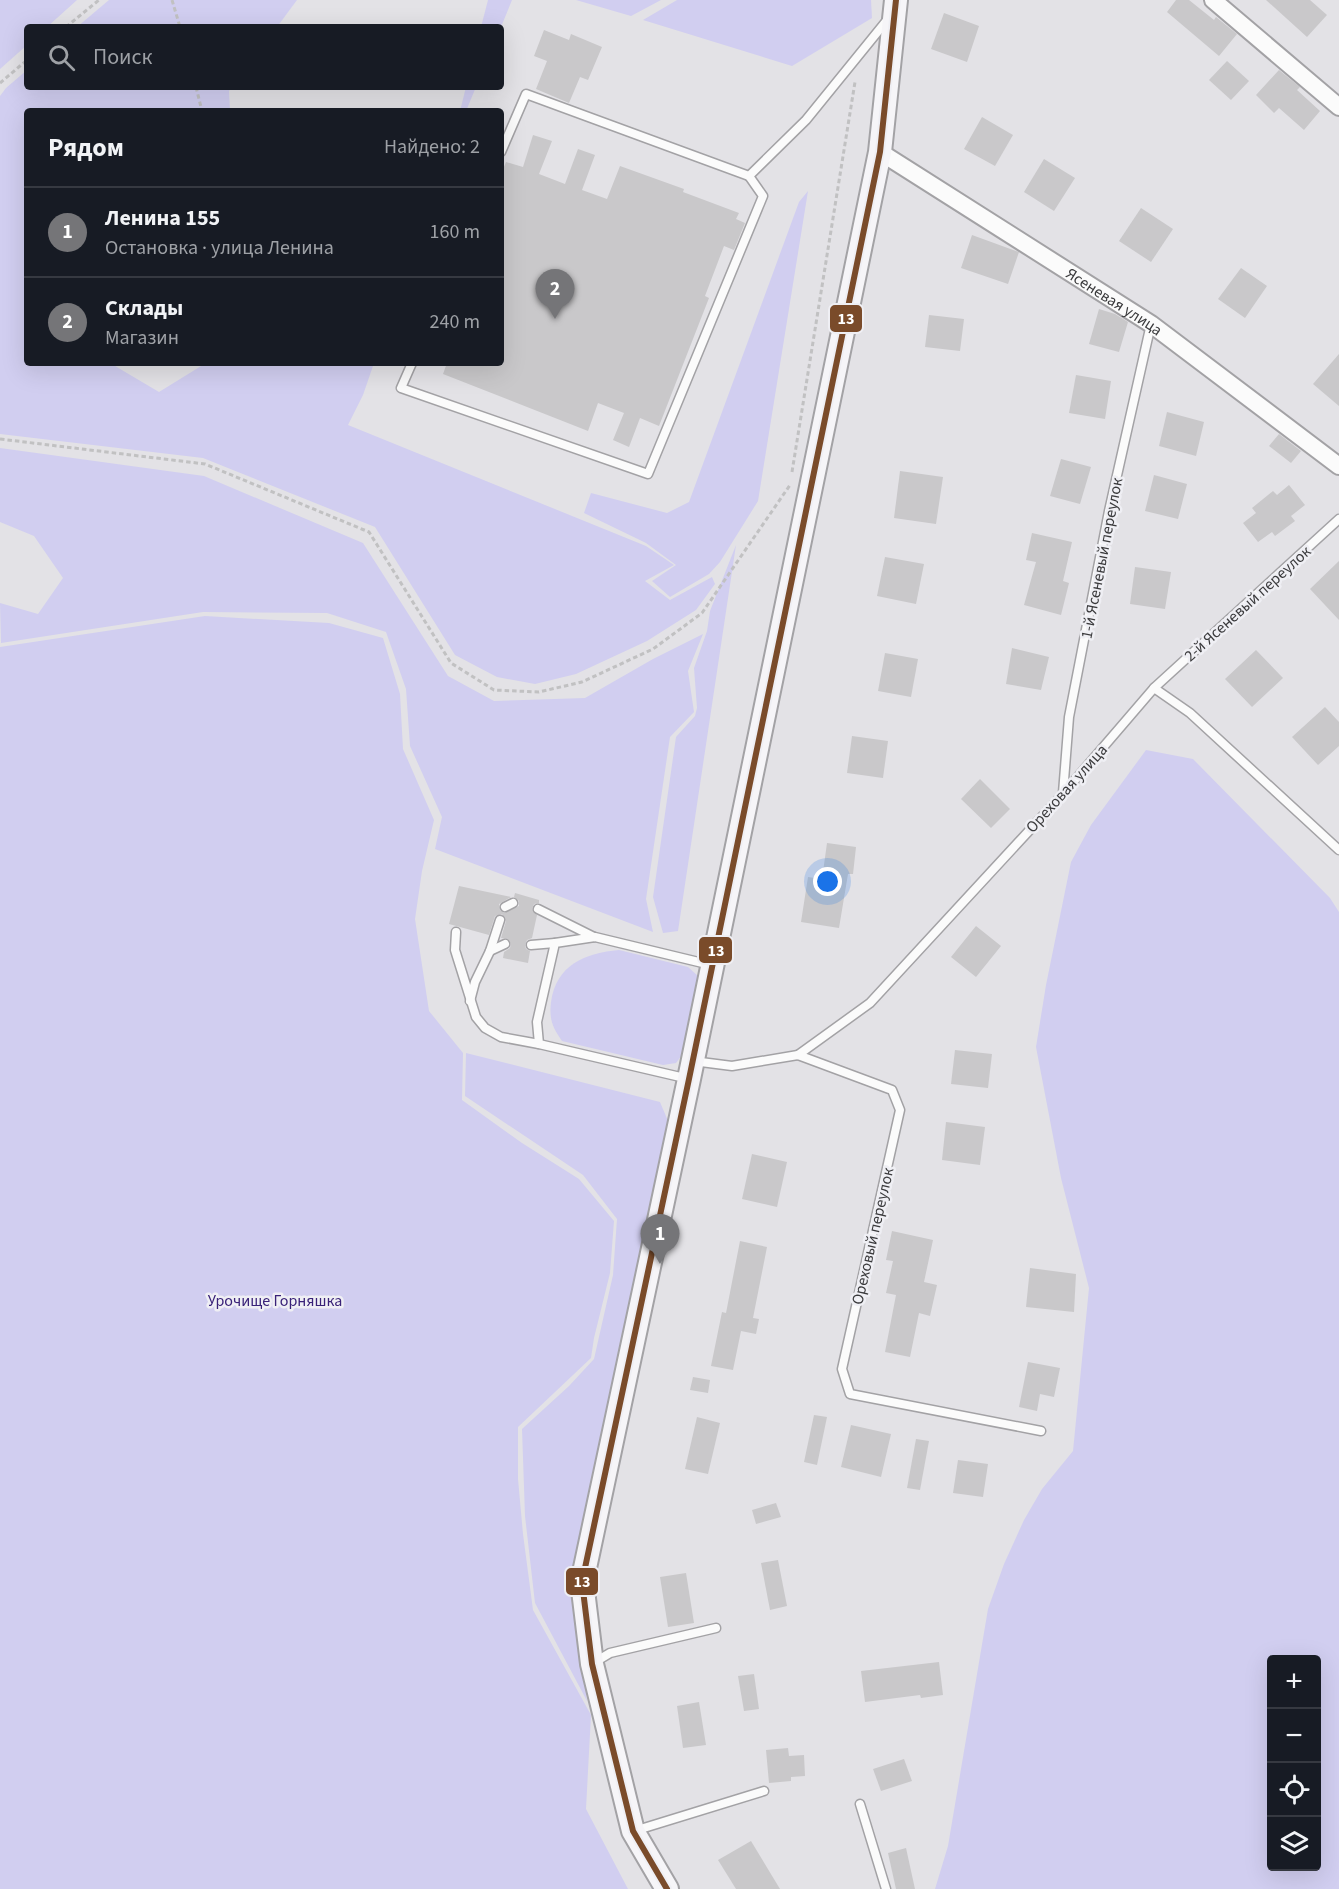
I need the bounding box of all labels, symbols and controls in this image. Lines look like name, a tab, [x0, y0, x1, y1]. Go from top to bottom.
search box	[24, 24, 504, 90]
icon: search	[45, 41, 78, 74]
text: Поиск	[93, 41, 152, 73]
text: Рядом	[48, 129, 124, 166]
text: Найдено: 2	[384, 133, 480, 161]
text: Ленина 155	[105, 202, 220, 234]
text: 1	[62, 218, 73, 246]
text: 160 m	[430, 218, 480, 246]
text: Остановка · улица Ленина	[105, 234, 334, 262]
street label: Ясеневая улица	[1062, 263, 1167, 341]
pin: 2	[536, 270, 574, 319]
text: Склады	[105, 292, 183, 324]
line badge: 13	[829, 304, 863, 333]
text: 2	[62, 308, 73, 336]
text: 240 m	[430, 308, 480, 336]
text: 13	[838, 308, 854, 330]
text: Магазин	[105, 324, 179, 352]
street label: 1-й Ясеневый переулок	[1076, 476, 1128, 641]
street label: 2-й Ясеневый переулок	[1180, 541, 1316, 667]
street label: Ореховая улица	[1021, 740, 1113, 838]
your location	[813, 867, 842, 896]
line badge: 13	[698, 936, 733, 964]
text: 13	[708, 940, 724, 962]
street label: Ореховый переулок	[846, 1165, 899, 1307]
pin: 1	[640, 1214, 680, 1264]
park label: Урочище Горняшка	[208, 1290, 342, 1312]
line badge: 13	[565, 1567, 599, 1596]
text: 13	[574, 1571, 590, 1593]
map controls	[1267, 1655, 1321, 1871]
button: +	[1267, 1655, 1321, 1709]
button: −	[1267, 1709, 1321, 1763]
button: locate	[1267, 1763, 1321, 1817]
button: layers	[1267, 1817, 1321, 1871]

